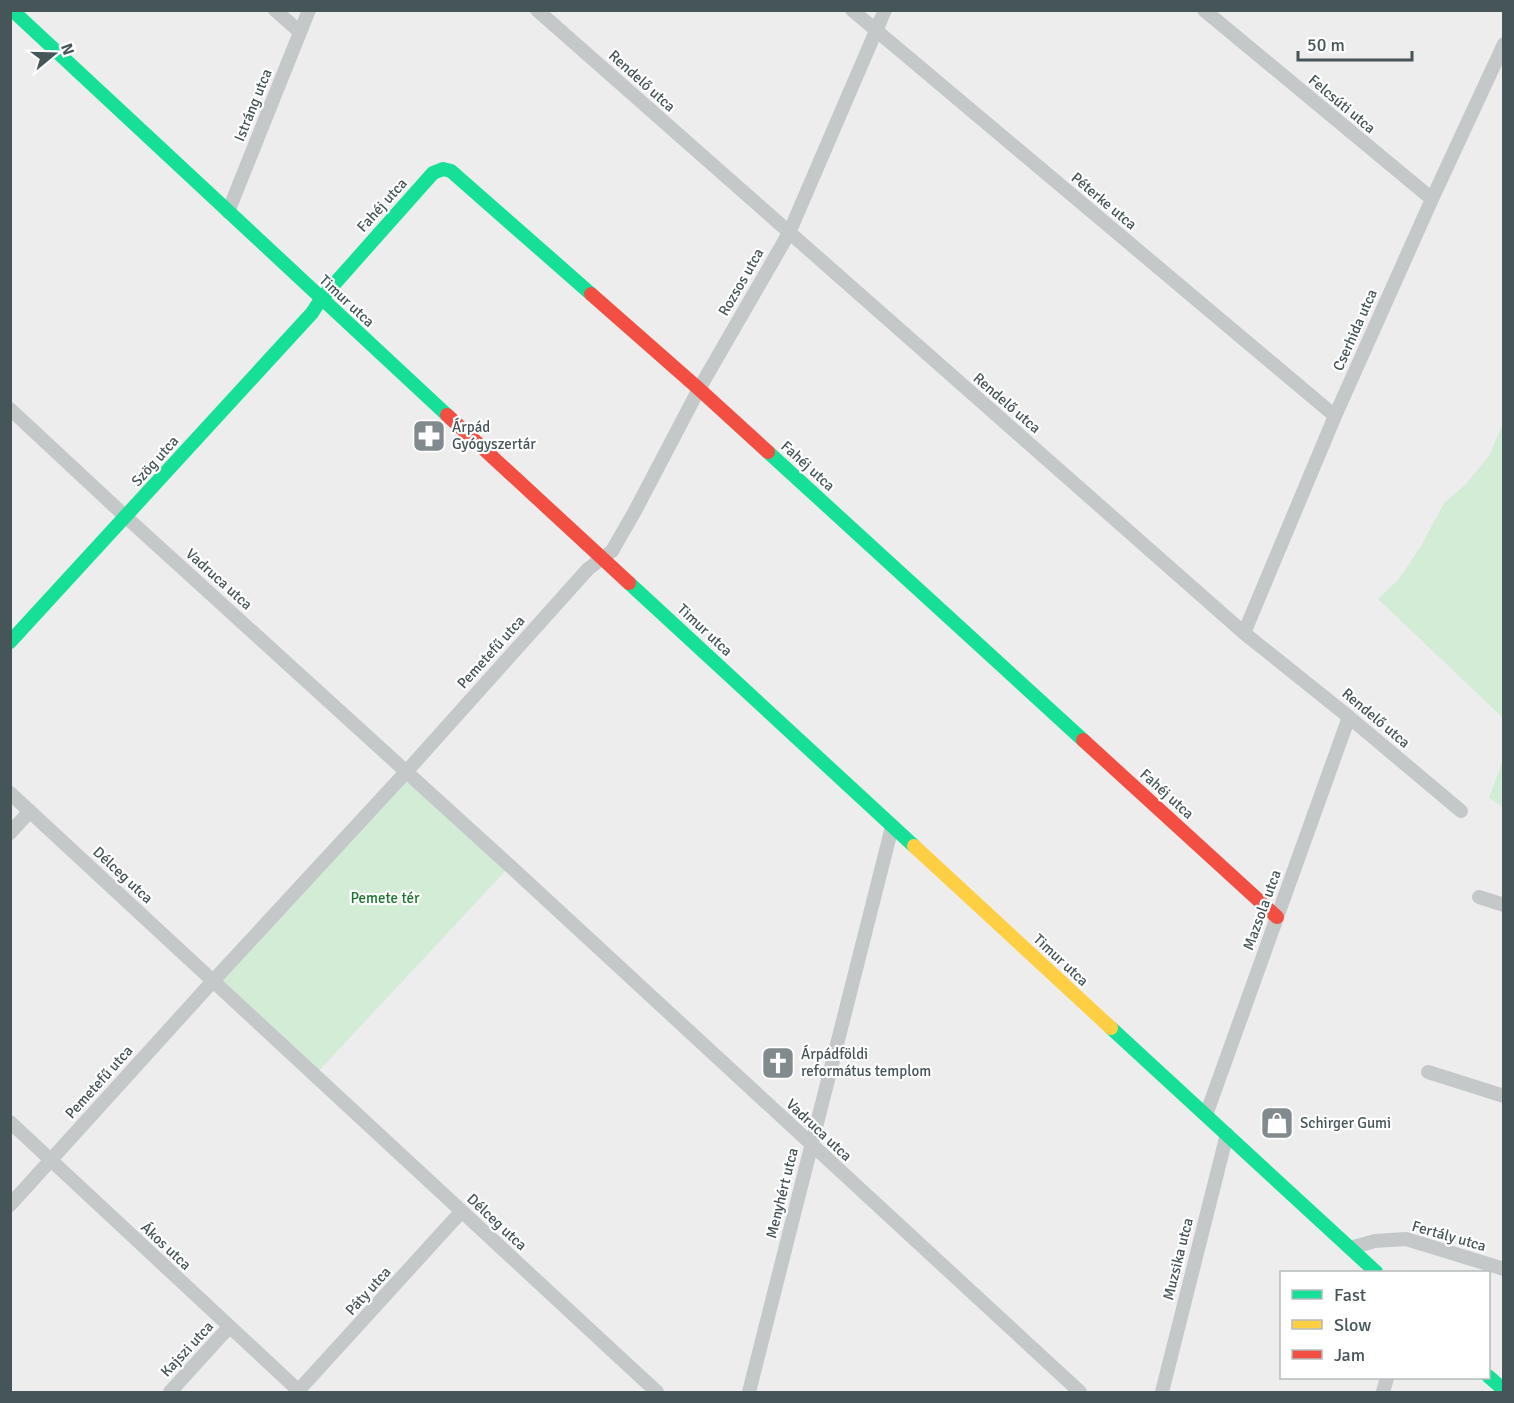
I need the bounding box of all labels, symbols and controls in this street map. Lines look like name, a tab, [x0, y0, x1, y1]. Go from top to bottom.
north arrow	[24, 24, 84, 84]
scale bar	[1298, 24, 1412, 62]
text: 50 m	[1307, 34, 1345, 56]
text: N	[56, 41, 79, 58]
street label: Rendelő utca	[605, 46, 679, 116]
street label: Istráng utca	[230, 66, 276, 144]
street label: Felcsúti utca	[1305, 71, 1379, 137]
street label: Péterke utca	[1068, 168, 1140, 234]
street label: Fahéj utca	[353, 174, 411, 236]
street label: Rozsos utca	[714, 245, 768, 319]
street label: Timur utca	[316, 271, 378, 331]
street label: Cserhida utca	[1329, 286, 1381, 374]
street label: Rendelő utca	[970, 369, 1044, 437]
place label: Árpád Gyógyszertár	[452, 417, 536, 453]
pharmacy icon: Árpád Gyógyszertár	[411, 418, 447, 454]
street label: Szög utca	[128, 432, 182, 490]
street label: Fahéj utca	[777, 437, 839, 495]
street label: Vadruca utca	[182, 544, 256, 614]
street label: Timur utca	[674, 600, 736, 660]
street label: Pemetefű utca	[453, 612, 529, 692]
street label: Rendelő utca	[1338, 684, 1414, 752]
street label: Fahéj utca	[1136, 765, 1198, 823]
street label: Délceg utca	[89, 843, 157, 907]
street label: Mazsola utca	[1239, 867, 1285, 953]
park label: Pemete tér	[350, 889, 420, 907]
street label: Timur utca	[1030, 930, 1092, 990]
street label: Pemetefű utca	[61, 1042, 137, 1122]
place label: Árpádföldi református templom	[801, 1044, 931, 1080]
church icon: Árpádföldi református templom	[760, 1045, 796, 1081]
street label: Vadruca utca	[782, 1095, 856, 1165]
shop icon: Schirger Gumi	[1259, 1105, 1295, 1141]
place label: Schirger Gumi	[1300, 1114, 1391, 1132]
street label: Menyhért utca	[762, 1146, 802, 1240]
street label: Délceg utca	[463, 1190, 531, 1254]
street label: Muzsika utca	[1159, 1216, 1197, 1302]
street label: Fertály utca	[1410, 1217, 1488, 1255]
street label: Ákos utca	[137, 1218, 196, 1274]
street label: Páty utca	[341, 1263, 395, 1319]
legend	[1280, 1271, 1490, 1379]
text: Fast	[1334, 1284, 1366, 1306]
text: Slow	[1334, 1314, 1371, 1336]
street label: Kajszi utca	[157, 1317, 217, 1381]
text: Jam	[1334, 1344, 1365, 1366]

